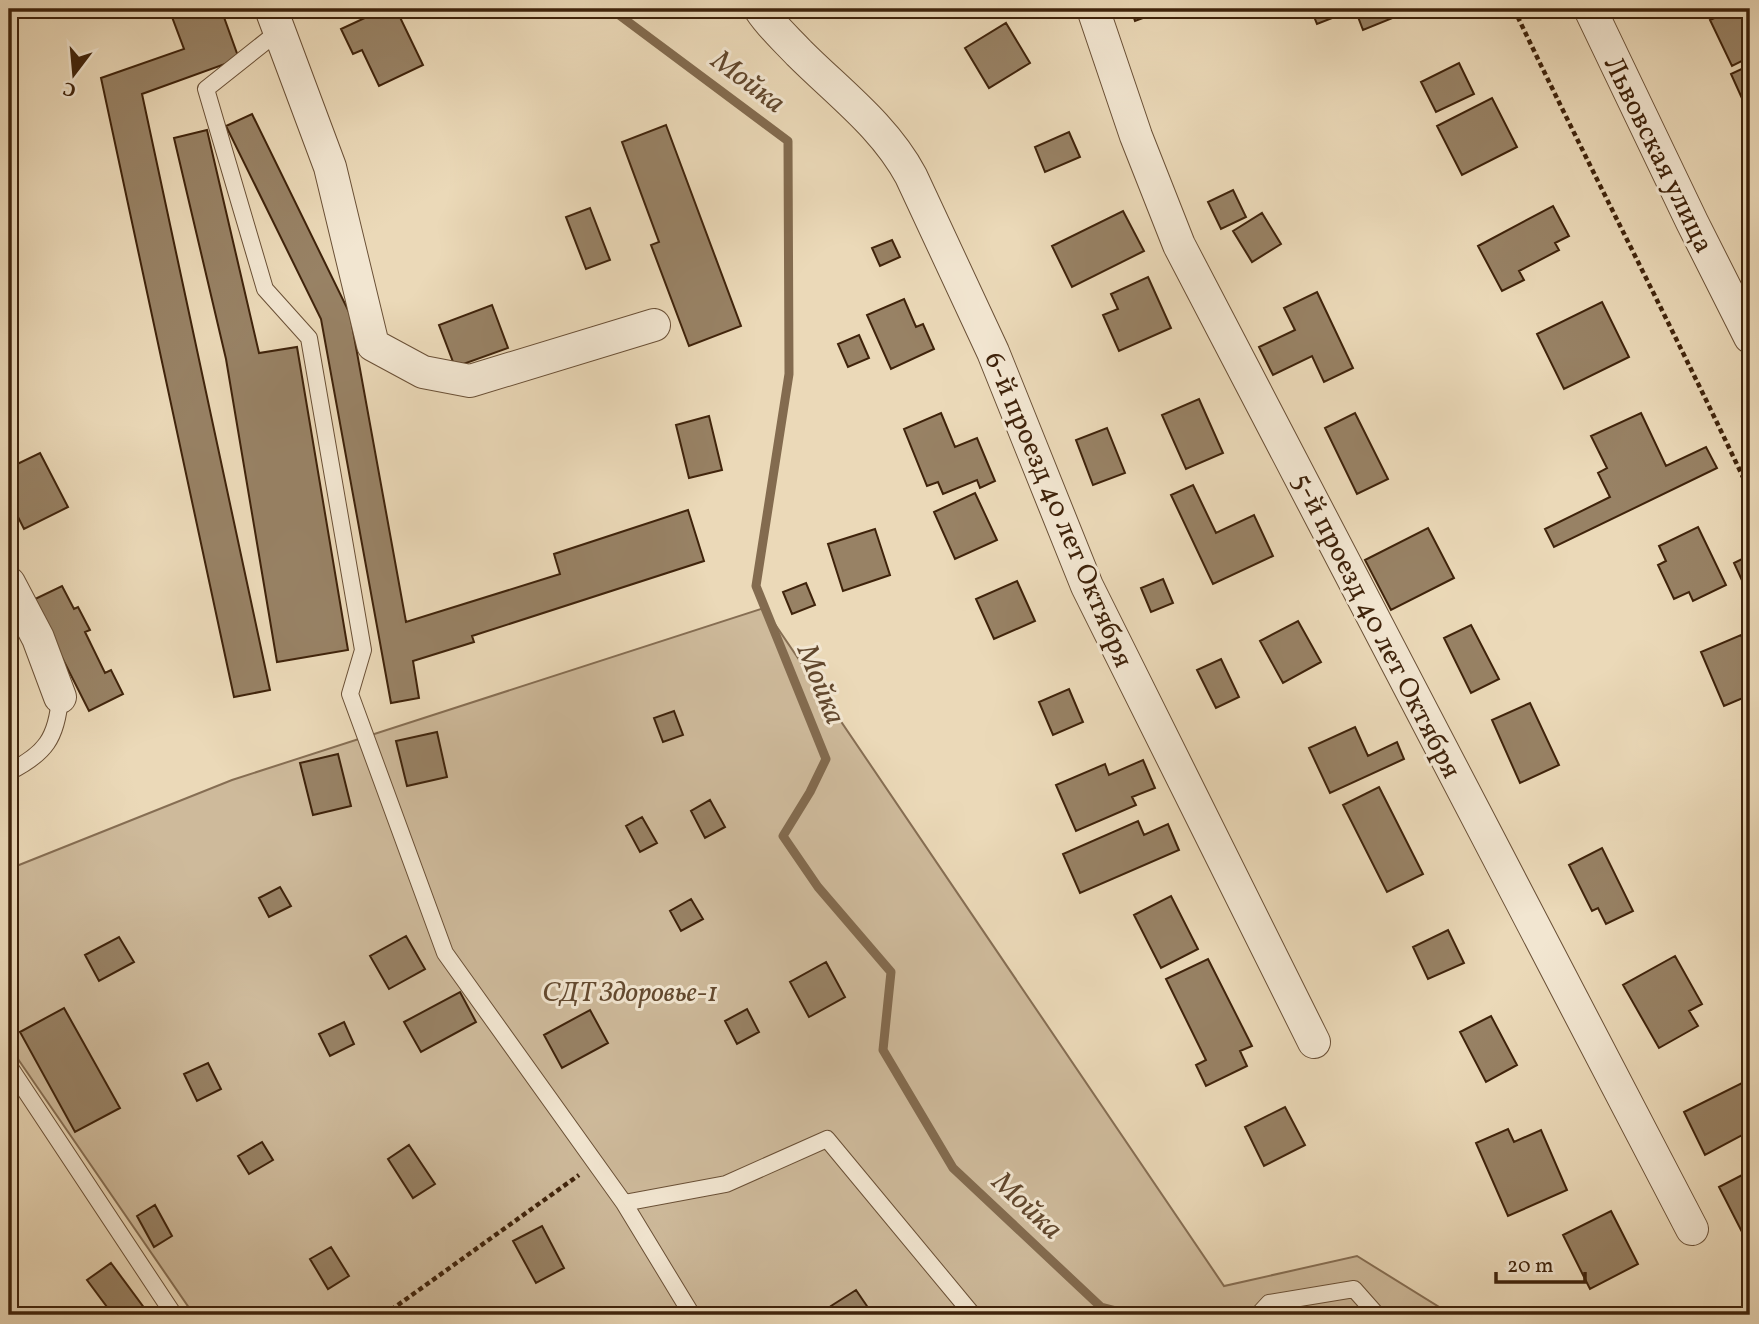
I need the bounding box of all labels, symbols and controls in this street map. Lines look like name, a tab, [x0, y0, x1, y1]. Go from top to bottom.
north arrow	[38, 38, 108, 108]
water label: Мойка	[701, 40, 794, 124]
street label: Львовская улица	[1593, 50, 1722, 260]
text: С	[60, 74, 79, 103]
street label: 6-й проезд 40 лет Октября	[973, 346, 1142, 674]
street label: 5-й проезд 40 лет Октября	[1282, 467, 1470, 785]
water label: Мойка	[785, 637, 855, 731]
park label: СДТ Здоровье-1	[542, 974, 718, 1013]
water label: Мойка	[981, 1162, 1071, 1250]
scale bar	[1496, 1240, 1586, 1284]
text: 20 m	[1507, 1252, 1553, 1281]

